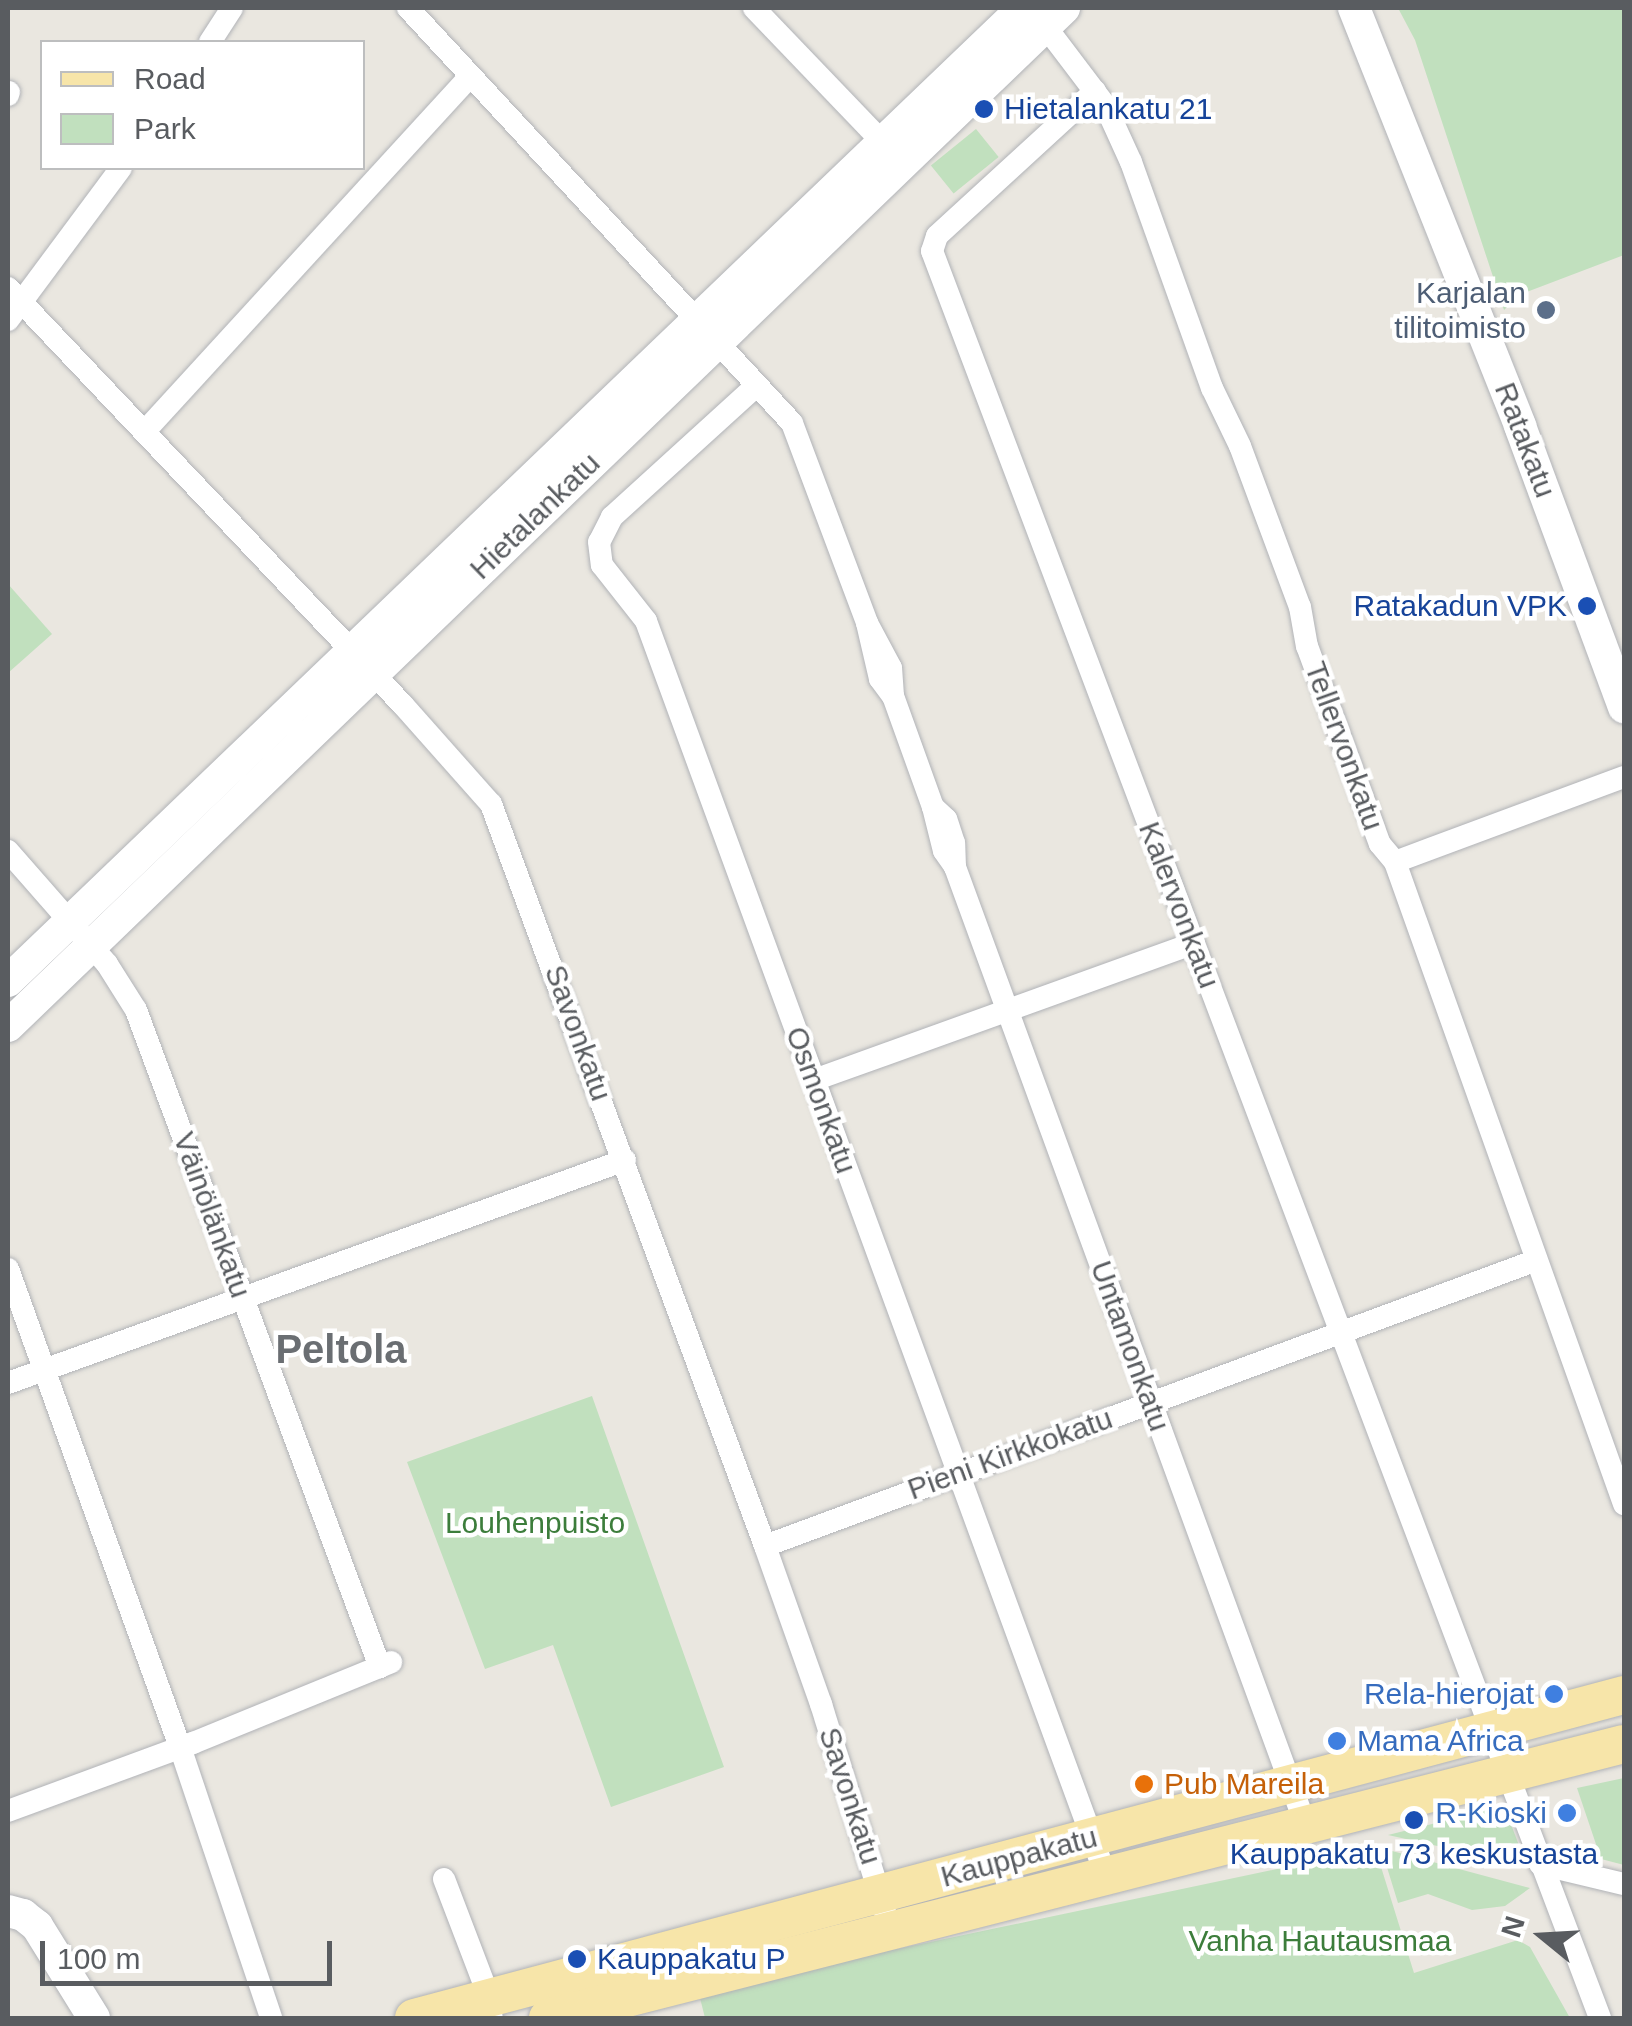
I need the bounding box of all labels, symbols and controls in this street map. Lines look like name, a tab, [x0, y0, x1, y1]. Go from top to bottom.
legend	[40, 40, 365, 170]
text: Road	[134, 62, 206, 95]
place label: Hietalankatu 21	[1004, 91, 1212, 127]
marker: Hietalankatu 21	[973, 98, 995, 120]
text: Park	[134, 112, 196, 145]
place label: Karjalan tilitoimisto	[1394, 275, 1526, 346]
marker: Karjalan tilitoimisto	[1535, 299, 1557, 321]
street label: Ratakatu	[1487, 378, 1563, 502]
street label: Hietalankatu	[463, 445, 607, 587]
place label: Ratakadun VPK	[1354, 588, 1567, 624]
marker: Ratakadun VPK	[1576, 595, 1598, 617]
street label: Tellervonkatu	[1297, 657, 1391, 835]
street label: Kalervonkatu	[1131, 817, 1227, 993]
street label: Savonkatu	[537, 960, 619, 1106]
street label: Osmonkatu	[778, 1022, 864, 1178]
street label: Väinölänkatu	[165, 1127, 259, 1303]
street label: Untamonkatu	[1083, 1256, 1177, 1436]
district label: Peltola	[275, 1325, 407, 1373]
street label: Pieni Kirkkokatu	[903, 1400, 1117, 1508]
park label: Louhenpuisto	[445, 1505, 625, 1541]
place label: Rela-hierojat	[1364, 1676, 1534, 1712]
marker: Rela-hierojat	[1543, 1683, 1565, 1705]
street label: Savonkatu	[811, 1723, 889, 1869]
place label: Mama Africa	[1357, 1723, 1525, 1759]
marker: Mama Africa	[1326, 1730, 1348, 1752]
place label: Pub Mareila	[1164, 1766, 1324, 1802]
marker: Pub Mareila	[1133, 1773, 1155, 1795]
place label: R-Kioski	[1435, 1795, 1547, 1831]
marker: R-Kioski	[1556, 1802, 1578, 1824]
marker: Kauppakatu 73 keskustasta	[1403, 1809, 1425, 1831]
street label: Kauppakatu	[937, 1819, 1101, 1895]
place label: Kauppakatu 73 keskustasta	[1230, 1836, 1598, 1872]
north arrow	[1492, 1886, 1592, 1986]
text: N	[1495, 1912, 1531, 1941]
scale bar	[45, 1921, 338, 1983]
park label: Vanha Hautausmaa	[1189, 1923, 1451, 1959]
place label: Kauppakatu P	[597, 1941, 785, 1977]
text: 100 m	[57, 1942, 140, 1975]
marker: Kauppakatu P	[566, 1948, 588, 1970]

